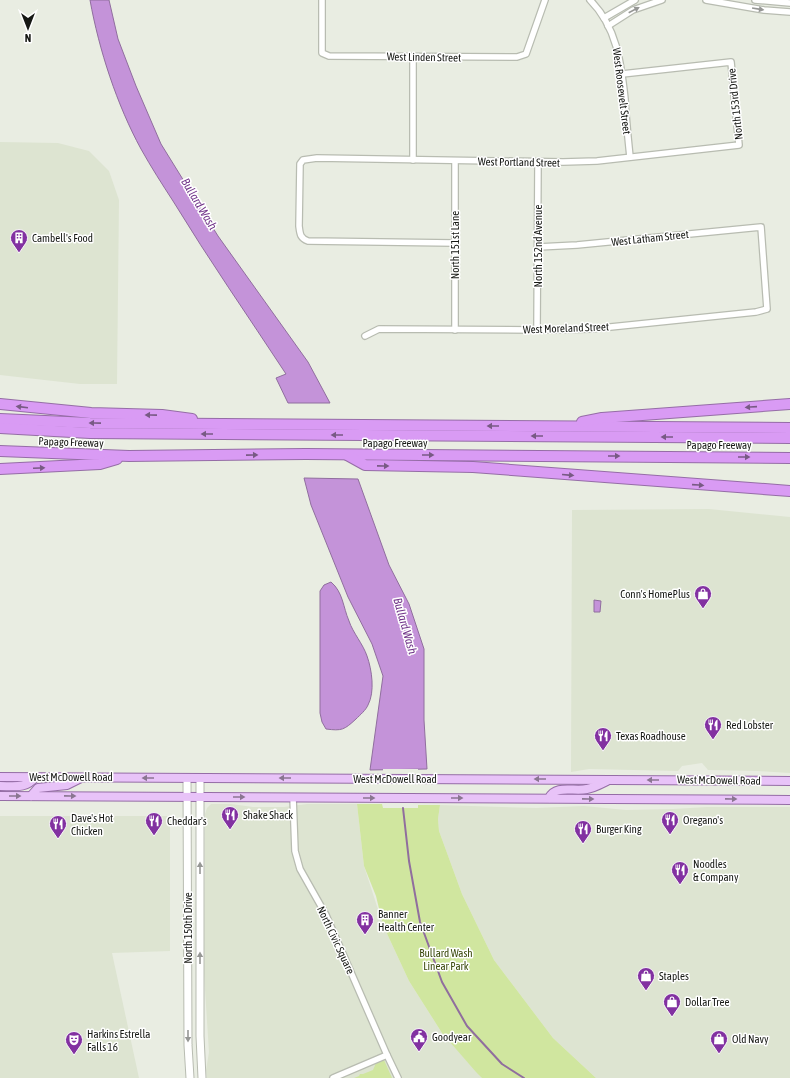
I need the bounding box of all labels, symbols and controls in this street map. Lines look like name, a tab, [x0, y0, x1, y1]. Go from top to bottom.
one-way arrow	[752, 6, 764, 12]
one-way arrow	[628, 7, 640, 13]
north arrow	[8, 8, 48, 48]
text: N	[25, 32, 31, 44]
street label: West Roosevelt Street	[611, 47, 633, 135]
street label: West Linden Street	[387, 50, 461, 64]
street label: North 153rd Drive	[725, 68, 745, 140]
street label: West Portland Street	[478, 155, 560, 169]
water label: Bullard Wash	[178, 176, 220, 233]
street label: North 152nd Avenue	[532, 205, 544, 287]
street label: North 151st Lane	[449, 211, 461, 279]
building icon: Cambell's Food	[9, 228, 29, 253]
street label: West Latham Street	[611, 228, 689, 248]
place label: Cambell's Food	[32, 232, 93, 244]
street label: West Moreland Street	[523, 320, 609, 336]
one-way arrow	[16, 403, 28, 410]
one-way arrow	[745, 403, 757, 410]
one-way arrow	[144, 412, 157, 418]
one-way arrow	[88, 420, 101, 426]
one-way arrow	[486, 423, 499, 429]
one-way arrow	[200, 431, 213, 437]
one-way arrow	[330, 432, 343, 438]
one-way arrow	[530, 433, 543, 439]
one-way arrow	[660, 434, 673, 440]
street label: Papago Freeway	[38, 435, 104, 449]
street label: Papago Freeway	[362, 437, 428, 449]
street label: Papago Freeway	[686, 439, 752, 451]
one-way arrow	[246, 452, 259, 458]
one-way arrow	[422, 452, 435, 458]
one-way arrow	[608, 453, 621, 459]
one-way arrow	[738, 454, 751, 460]
one-way arrow	[377, 462, 389, 469]
one-way arrow	[33, 465, 46, 471]
one-way arrow	[562, 471, 574, 478]
one-way arrow	[692, 481, 704, 488]
shop icon: Conn's HomePlus	[693, 584, 713, 609]
place label: Conn's HomePlus	[620, 588, 690, 600]
water label: Bullard Wash	[390, 596, 420, 656]
restaurant icon: Red Lobster	[703, 715, 723, 740]
place label: Red Lobster	[726, 719, 774, 731]
restaurant icon: Texas Roadhouse	[593, 726, 613, 751]
place label: Texas Roadhouse	[616, 730, 686, 742]
street label: West McDowell Road	[29, 771, 113, 783]
street label: West McDowell Road	[353, 773, 437, 785]
street label: West McDowell Road	[677, 773, 761, 787]
one-way arrow	[141, 775, 154, 781]
one-way arrow	[278, 775, 291, 781]
one-way arrow	[533, 776, 546, 782]
one-way arrow	[646, 777, 659, 783]
one-way arrow	[9, 793, 22, 799]
one-way arrow	[64, 793, 77, 799]
one-way arrow	[233, 794, 246, 800]
one-way arrow	[363, 795, 376, 801]
one-way arrow	[451, 795, 464, 801]
one-way arrow	[582, 796, 595, 802]
one-way arrow	[725, 796, 738, 802]
restaurant icon: Shake Shack	[220, 805, 240, 830]
place label: Shake Shack	[243, 809, 293, 821]
restaurant icon: Oregano's	[660, 810, 680, 835]
restaurant icon: Cheddar's	[144, 811, 164, 836]
place label: Dave's Hot Chicken	[71, 812, 113, 837]
restaurant icon: Dave's Hot Chicken	[48, 814, 68, 839]
place label: Oregano's	[683, 814, 723, 826]
place label: Cheddar's	[167, 815, 207, 827]
restaurant icon: Burger King	[573, 819, 593, 844]
place label: Burger King	[596, 823, 642, 835]
place label: Noodles & Company	[693, 858, 739, 883]
restaurant icon: Noodles & Company	[670, 860, 690, 885]
one-way arrow	[197, 861, 203, 874]
street label: North 150th Drive	[182, 892, 194, 964]
street label: North Civic Square	[315, 904, 357, 976]
place label: Banner Health Center	[378, 908, 435, 933]
building icon: Banner Health Center	[355, 910, 375, 935]
park label: Bullard Wash Linear Park	[419, 947, 473, 972]
one-way arrow	[197, 951, 203, 964]
shop icon: Staples	[636, 966, 656, 991]
place label: Staples	[659, 970, 689, 982]
shop icon: Dollar Tree	[662, 992, 682, 1017]
place label: Dollar Tree	[685, 996, 729, 1008]
public building icon: Goodyear	[409, 1027, 429, 1052]
place label: Harkins Estrella Falls 16	[87, 1028, 150, 1053]
shop icon: Old Navy	[709, 1029, 729, 1054]
theatre icon: Harkins Estrella Falls 16	[64, 1030, 84, 1055]
one-way arrow	[185, 1030, 191, 1043]
place label: Goodyear	[432, 1031, 472, 1043]
place label: Old Navy	[732, 1033, 769, 1045]

